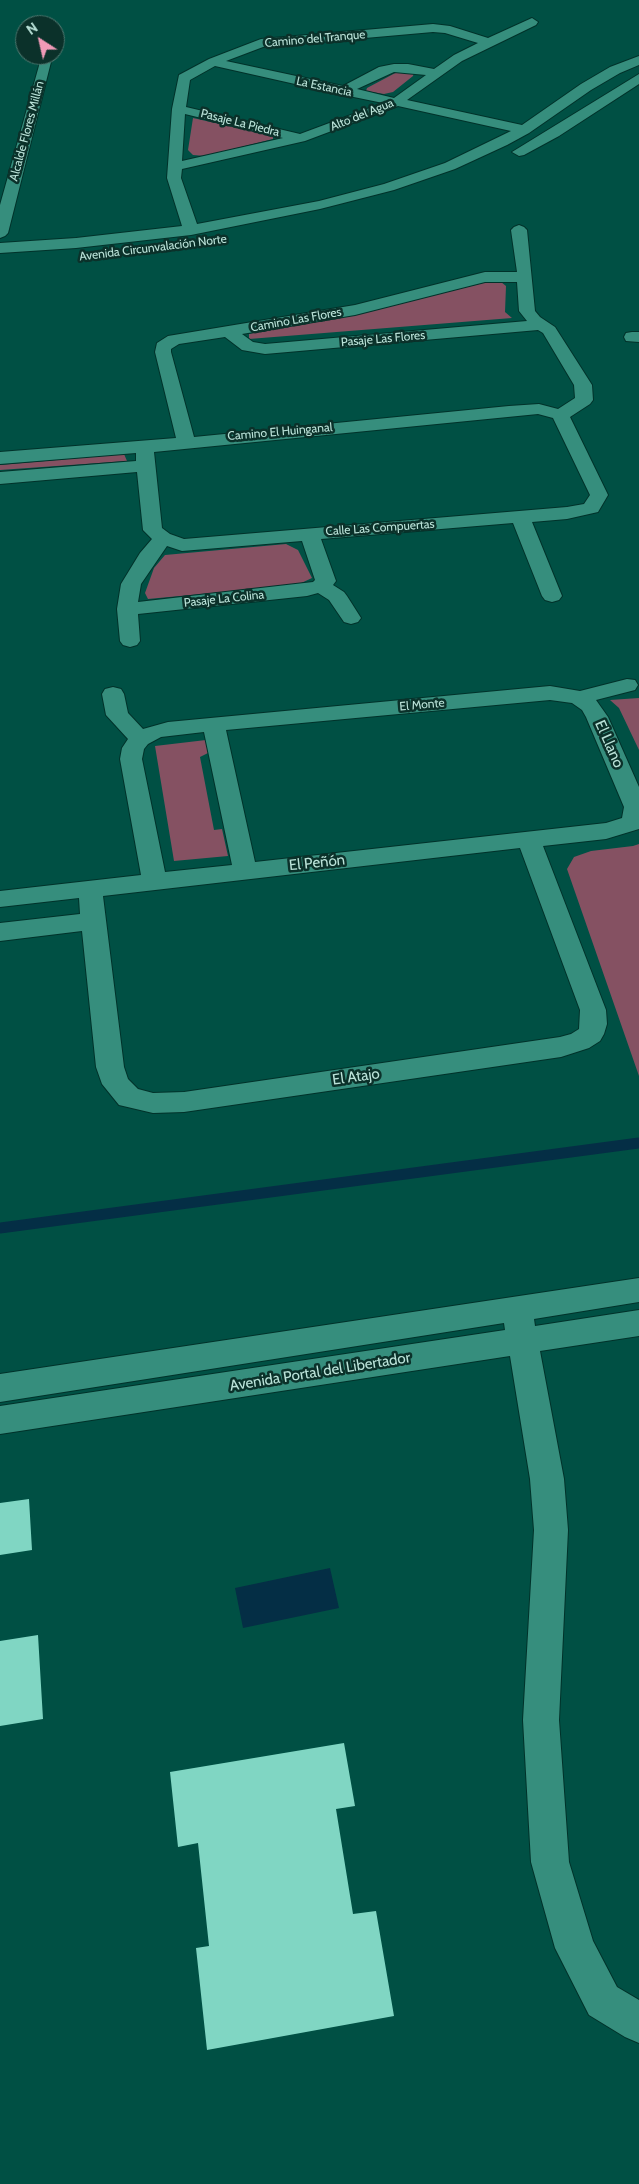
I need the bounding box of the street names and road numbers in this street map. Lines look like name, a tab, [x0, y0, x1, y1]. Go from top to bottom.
street label: Camino del Tranque	[264, 27, 366, 51]
street label: La Estancia	[295, 74, 353, 100]
street label: Alcalde Flores Millán	[7, 79, 47, 183]
street label: Alto del Agua	[328, 96, 396, 134]
street label: Pasaje La Piedra	[199, 106, 281, 140]
street label: Avenida Circunvalación Norte	[78, 232, 228, 264]
street label: Camino Las Flores	[249, 305, 343, 335]
street label: Pasaje Las Flores	[340, 328, 426, 350]
street label: Camino El Huinganal	[227, 420, 333, 444]
street label: Calle Las Compuertas	[325, 517, 435, 539]
street label: Pasaje La Colina	[183, 588, 265, 610]
street label: El Monte	[399, 696, 445, 714]
street label: El Llano	[591, 717, 627, 771]
street label: El Peñón	[288, 851, 346, 875]
street label: El Atajo	[331, 1065, 381, 1089]
street label: Avenida Portal del Libertador	[228, 1349, 412, 1395]

